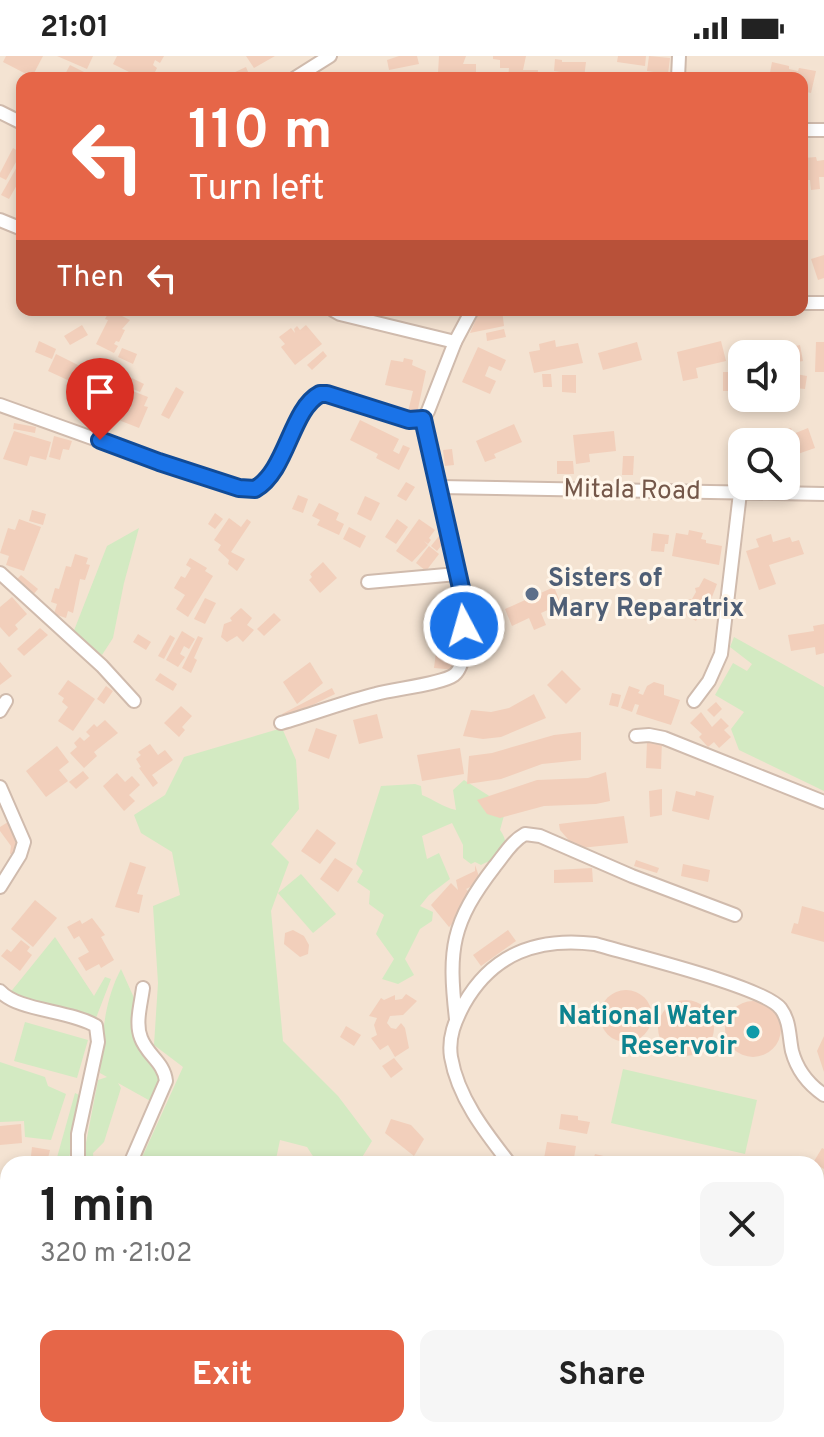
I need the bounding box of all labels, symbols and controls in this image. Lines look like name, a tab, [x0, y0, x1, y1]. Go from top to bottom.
text: 21:01	[40, 10, 109, 47]
text: 110 m	[188, 98, 333, 168]
icon: left	[56, 104, 160, 208]
text: Turn left	[188, 167, 325, 213]
icon: left	[140, 256, 184, 300]
text: Then	[56, 260, 124, 297]
map controls	[728, 340, 800, 500]
button: sound	[728, 340, 800, 412]
pin	[66, 358, 134, 440]
icon: arrive	[78, 370, 122, 414]
button: search	[728, 428, 800, 500]
street label: Mitala Road	[563, 473, 701, 509]
place label: Sisters of Mary Reparatrix	[548, 563, 744, 626]
position arrow	[422, 584, 506, 668]
marker: Sisters of Mary Reparatrix	[523, 585, 541, 603]
place label: National Water Reservoir	[558, 1001, 737, 1064]
marker: National Water Reservoir	[744, 1023, 762, 1041]
text: 1 min	[40, 1178, 155, 1238]
button: close	[700, 1182, 784, 1266]
text: 320 m · 21:02	[40, 1238, 192, 1271]
button: Exit	[40, 1330, 404, 1422]
button: Share	[420, 1330, 784, 1422]

